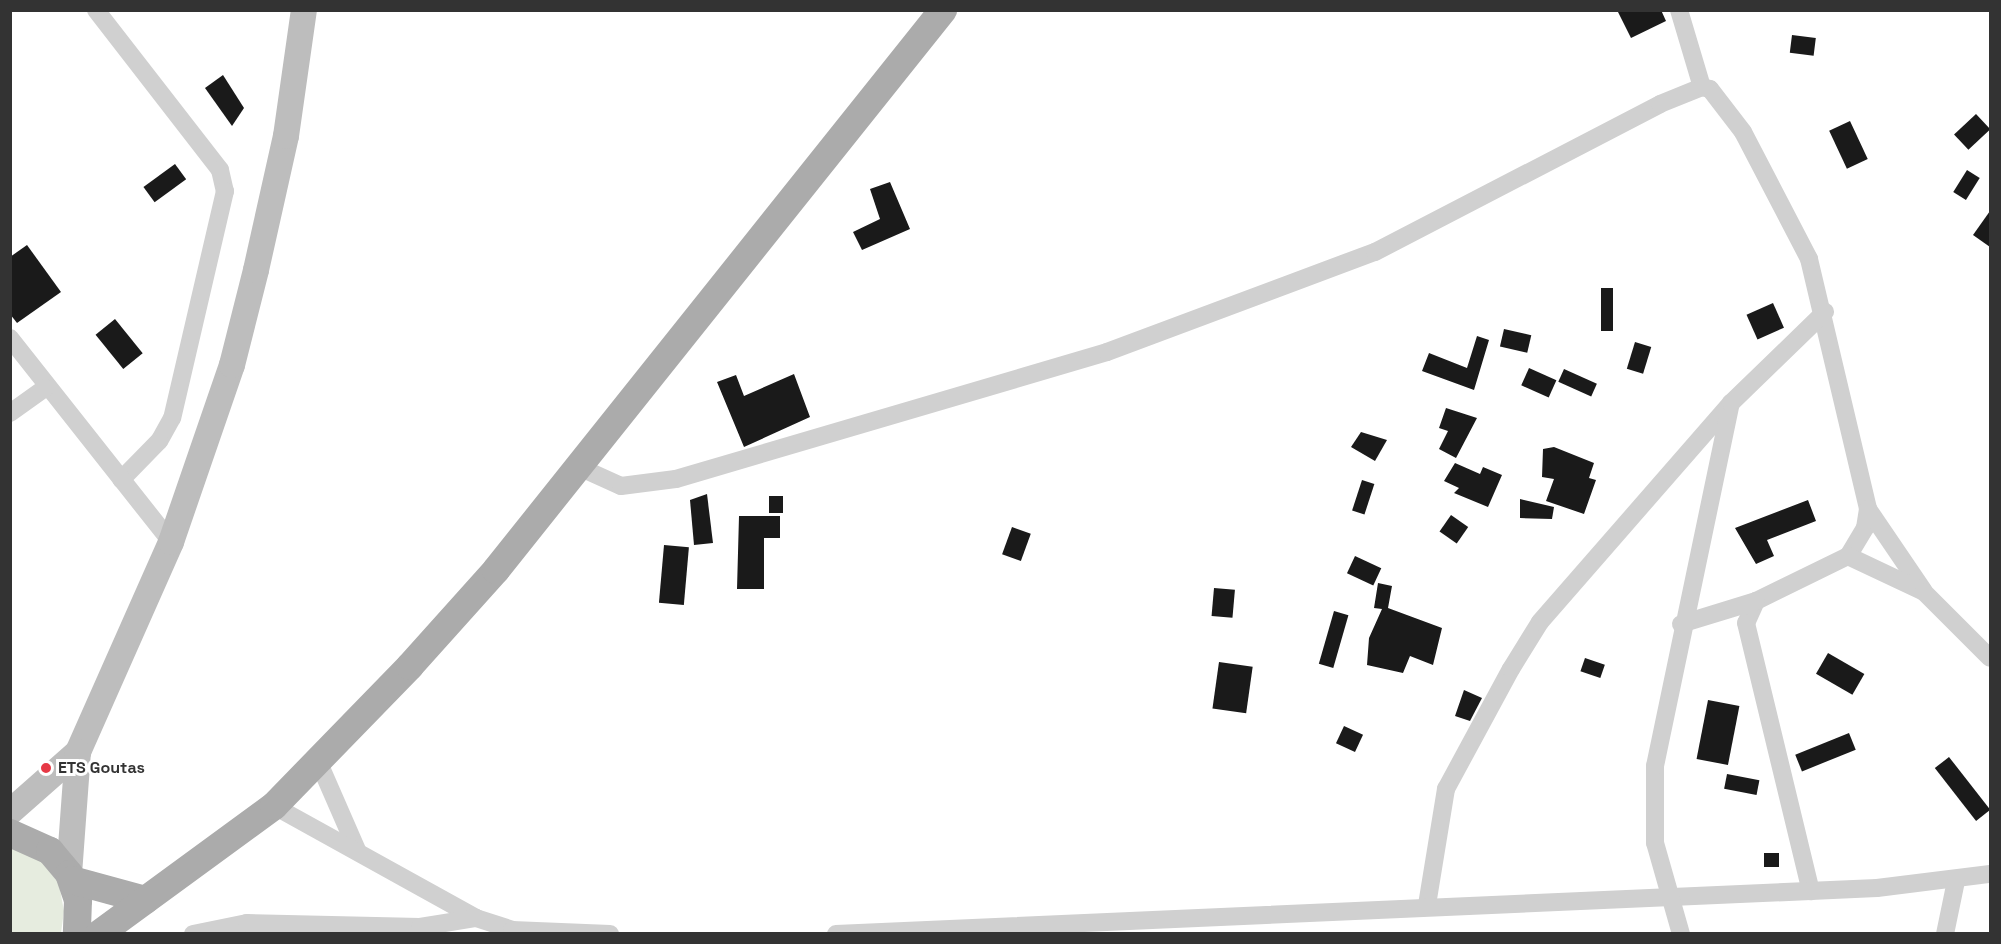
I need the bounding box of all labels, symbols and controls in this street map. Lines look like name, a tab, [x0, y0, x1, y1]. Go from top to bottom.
place label: ETS Goutas	[58, 758, 145, 778]
marker: ETS Goutas	[39, 761, 53, 775]

